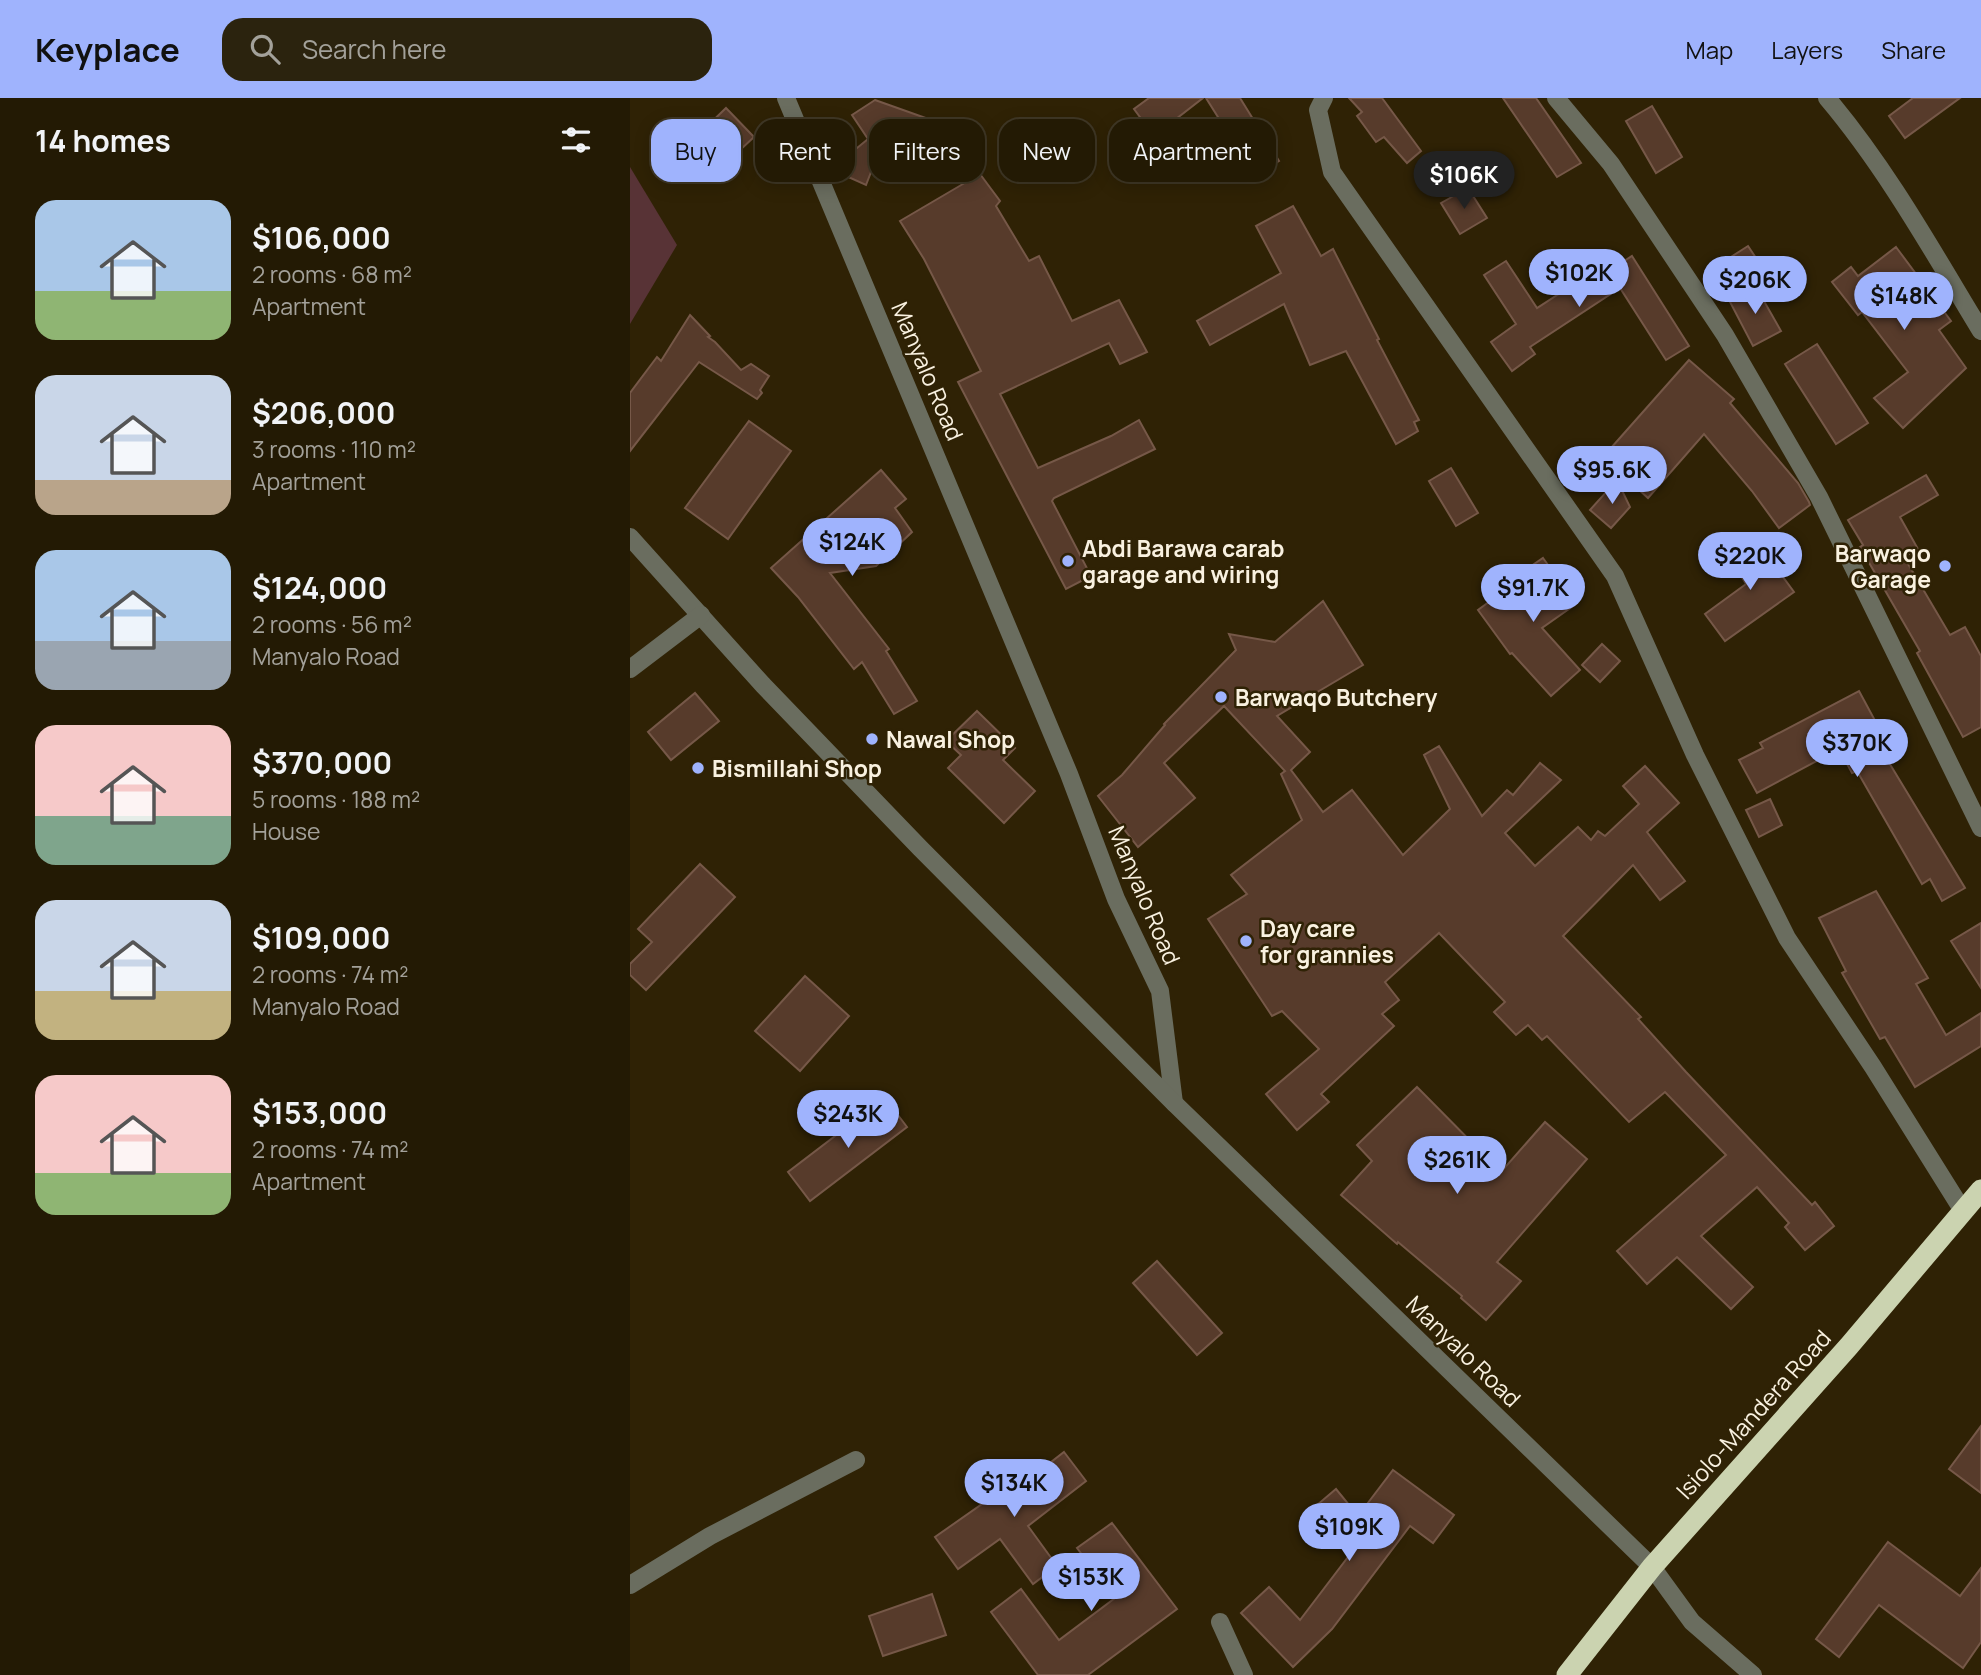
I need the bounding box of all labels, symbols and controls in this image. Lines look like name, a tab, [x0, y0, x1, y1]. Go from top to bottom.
search box	[222, 18, 712, 81]
text: Keyplace	[35, 27, 180, 72]
icon: search	[246, 30, 284, 68]
text: Search here	[302, 31, 447, 67]
text: Map	[1686, 33, 1733, 66]
text: Layers	[1771, 33, 1843, 66]
text: Share	[1881, 33, 1946, 66]
chip: Buy	[651, 119, 741, 182]
chip: Rent	[755, 119, 855, 182]
chip: Filters	[869, 119, 985, 182]
chip: New	[999, 119, 1095, 182]
chip: Apartment	[1109, 119, 1276, 182]
text: 14 homes	[35, 120, 171, 161]
icon: filters	[557, 121, 595, 159]
pin: $106K	[1415, 152, 1513, 211]
text: $106K	[1430, 158, 1498, 190]
text: $106,000	[252, 217, 391, 258]
icon: home	[91, 228, 175, 312]
pin: $102K	[1530, 250, 1628, 309]
text: $102K	[1545, 256, 1613, 288]
pin: $206K	[1706, 256, 1804, 316]
text: 2 rooms · 68 m²	[252, 258, 412, 290]
text: $206K	[1719, 263, 1791, 295]
pin: $148K	[1855, 272, 1953, 332]
text: $148K	[1870, 279, 1938, 311]
text: Apartment	[252, 290, 366, 322]
street label: Manyalo Road	[884, 297, 972, 445]
text: $206,000	[252, 392, 395, 433]
icon: home	[91, 403, 175, 487]
text: 3 rooms · 110 m²	[252, 433, 416, 465]
pin: $95.6K	[1555, 446, 1669, 506]
text: $95.6K	[1573, 453, 1651, 485]
text: Apartment	[252, 465, 366, 497]
pin: $124K	[803, 518, 901, 578]
text: $124K	[819, 525, 885, 557]
place label: Abdi Barawa carab garage and wiring	[1082, 532, 1284, 590]
pin: $220K	[1701, 532, 1799, 592]
place label: Barwaqo Garage	[1835, 537, 1931, 595]
text: $220K	[1714, 539, 1786, 571]
marker: Abdi Barawa carab garage and wiring	[1060, 553, 1076, 569]
marker: Barwaqo Garage	[1937, 558, 1953, 574]
pin: $91.7K	[1476, 564, 1590, 624]
text: $124,000	[252, 567, 387, 608]
text: $91.7K	[1497, 571, 1569, 603]
icon: home	[91, 578, 175, 662]
text: 2 rooms · 56 m²	[252, 608, 412, 640]
text: Manyalo Road	[252, 640, 400, 672]
place label: Barwaqo Butchery	[1235, 681, 1437, 713]
marker: Barwaqo Butchery	[1213, 689, 1229, 705]
pin: $370K	[1808, 720, 1906, 779]
place label: Nawal Shop	[886, 723, 1015, 755]
text: $370K	[1822, 726, 1892, 758]
marker: Nawal Shop	[864, 731, 880, 747]
text: $370,000	[252, 742, 392, 783]
place label: Bismillahi Shop	[712, 752, 882, 784]
icon: home	[91, 753, 175, 837]
marker: Bismillahi Shop	[690, 760, 706, 776]
text: 5 rooms · 188 m²	[252, 783, 420, 815]
text: House	[252, 815, 321, 847]
street label: Manyalo Road	[1101, 821, 1189, 969]
place label: Day care for grannies	[1260, 912, 1394, 970]
text: $109,000	[252, 917, 391, 958]
icon: home	[91, 928, 175, 1012]
marker: Day care for grannies	[1238, 933, 1254, 949]
text: 2 rooms · 74 m²	[252, 958, 408, 990]
text: Manyalo Road	[252, 990, 400, 1022]
pin: $243K	[799, 1090, 897, 1150]
text: $153,000	[252, 1092, 387, 1133]
text: $243K	[813, 1097, 883, 1129]
icon: home	[91, 1103, 175, 1187]
text: 2 rooms · 74 m²	[252, 1133, 408, 1165]
pin: $261K	[1408, 1136, 1506, 1196]
text: $261K	[1423, 1143, 1491, 1175]
text: Apartment	[252, 1165, 366, 1197]
street label: Manyalo Road	[1400, 1288, 1528, 1414]
street label: Isiolo-Mandera Road	[1668, 1322, 1838, 1506]
pin: $134K	[965, 1460, 1063, 1519]
text: $134K	[981, 1466, 1047, 1498]
pin: $109K	[1300, 1504, 1398, 1563]
text: $109K	[1315, 1510, 1383, 1542]
pin: $153K	[1042, 1554, 1140, 1613]
text: $153K	[1058, 1560, 1124, 1592]

